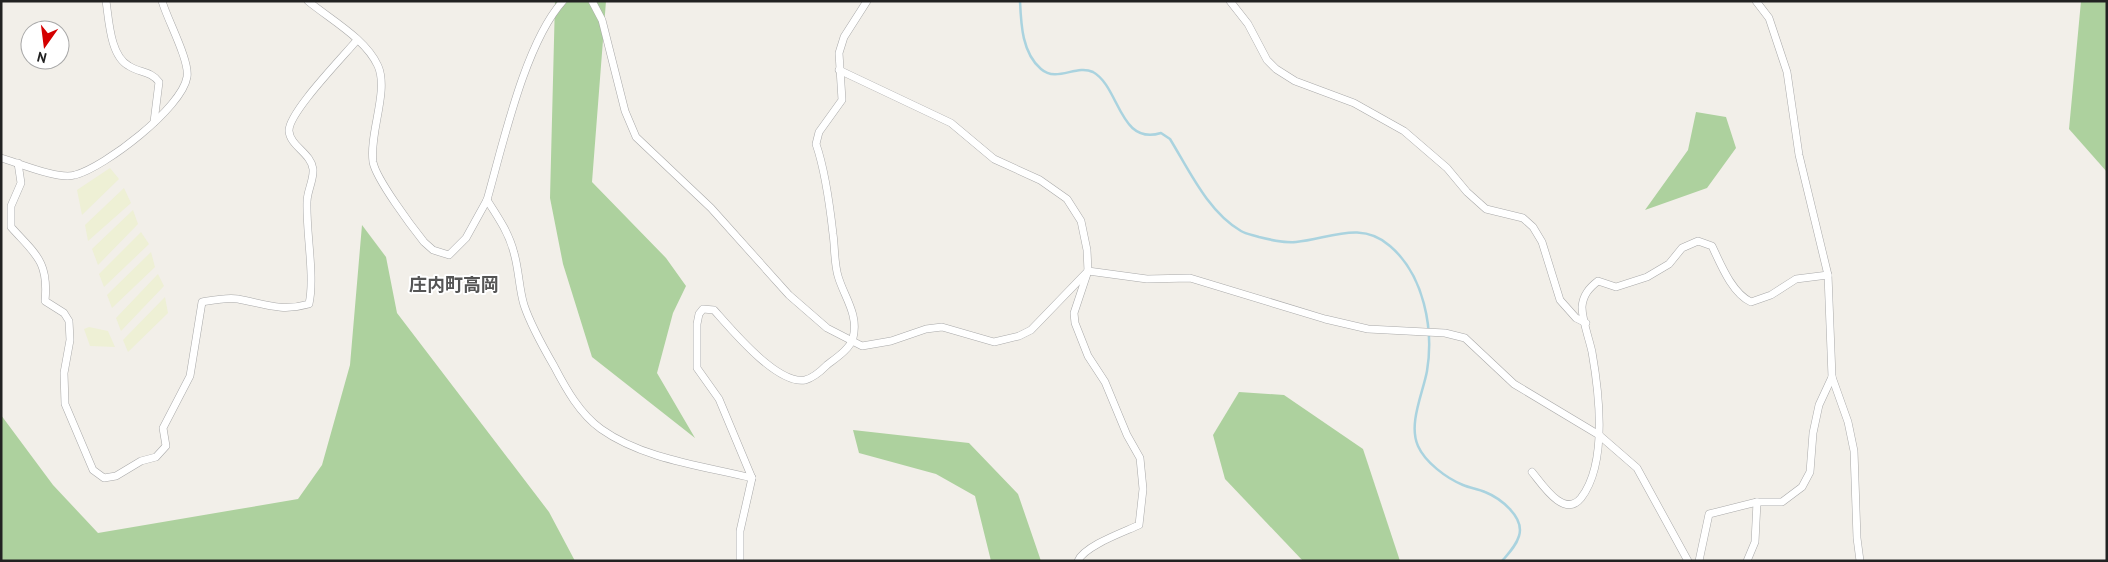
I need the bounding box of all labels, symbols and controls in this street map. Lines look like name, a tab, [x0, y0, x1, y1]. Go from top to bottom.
north arrow	[20, 20, 70, 70]
text: N	[35, 48, 48, 67]
district label: 庄内町高岡	[409, 273, 499, 296]

